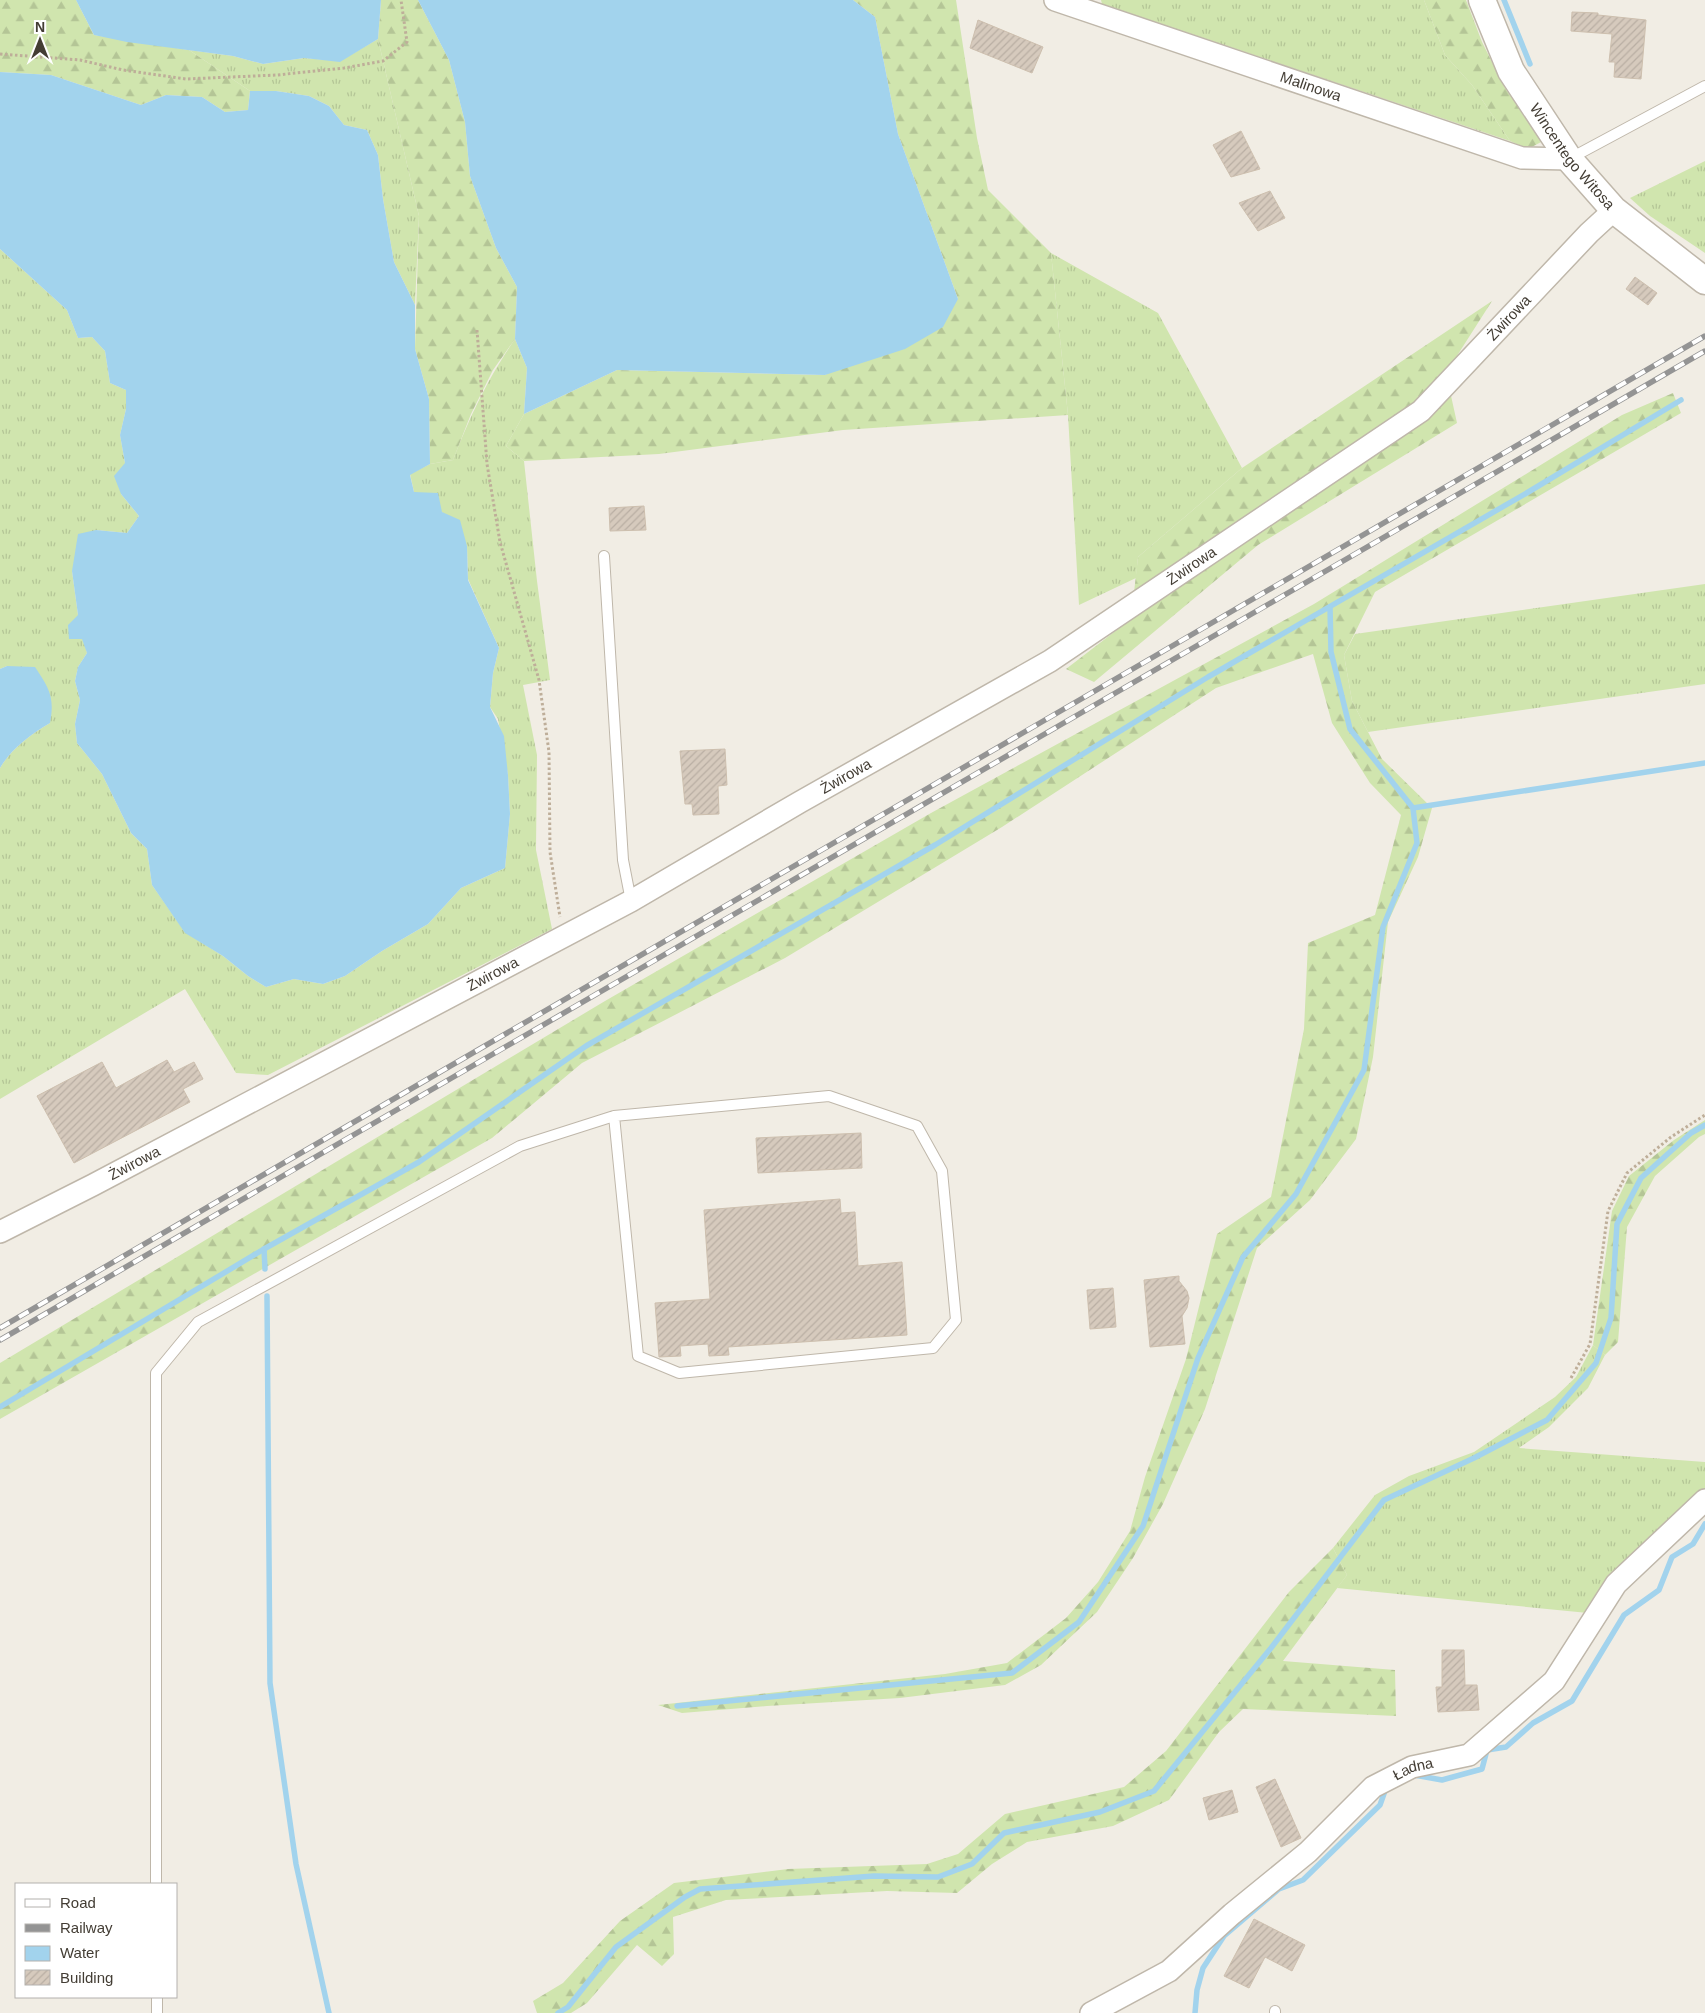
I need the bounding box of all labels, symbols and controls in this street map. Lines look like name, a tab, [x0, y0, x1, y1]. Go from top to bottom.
north arrow	[15, 15, 65, 65]
text: N	[35, 19, 45, 35]
street label: Malinowa	[1278, 68, 1344, 104]
street label: Wincentego Witosa	[1527, 100, 1619, 213]
street label: Żwirowa	[1483, 291, 1534, 344]
street label: Żwirowa	[1163, 542, 1220, 588]
street label: Żwirowa	[817, 754, 875, 797]
street label: Żwirowa	[464, 953, 522, 994]
street label: Żwirowa	[105, 1142, 163, 1183]
street label: Ładna	[1390, 1754, 1435, 1783]
legend	[15, 1883, 178, 1998]
text: Road	[60, 1894, 96, 1911]
text: Railway	[60, 1919, 113, 1936]
text: Water	[60, 1944, 99, 1961]
text: Building	[60, 1969, 113, 1986]

